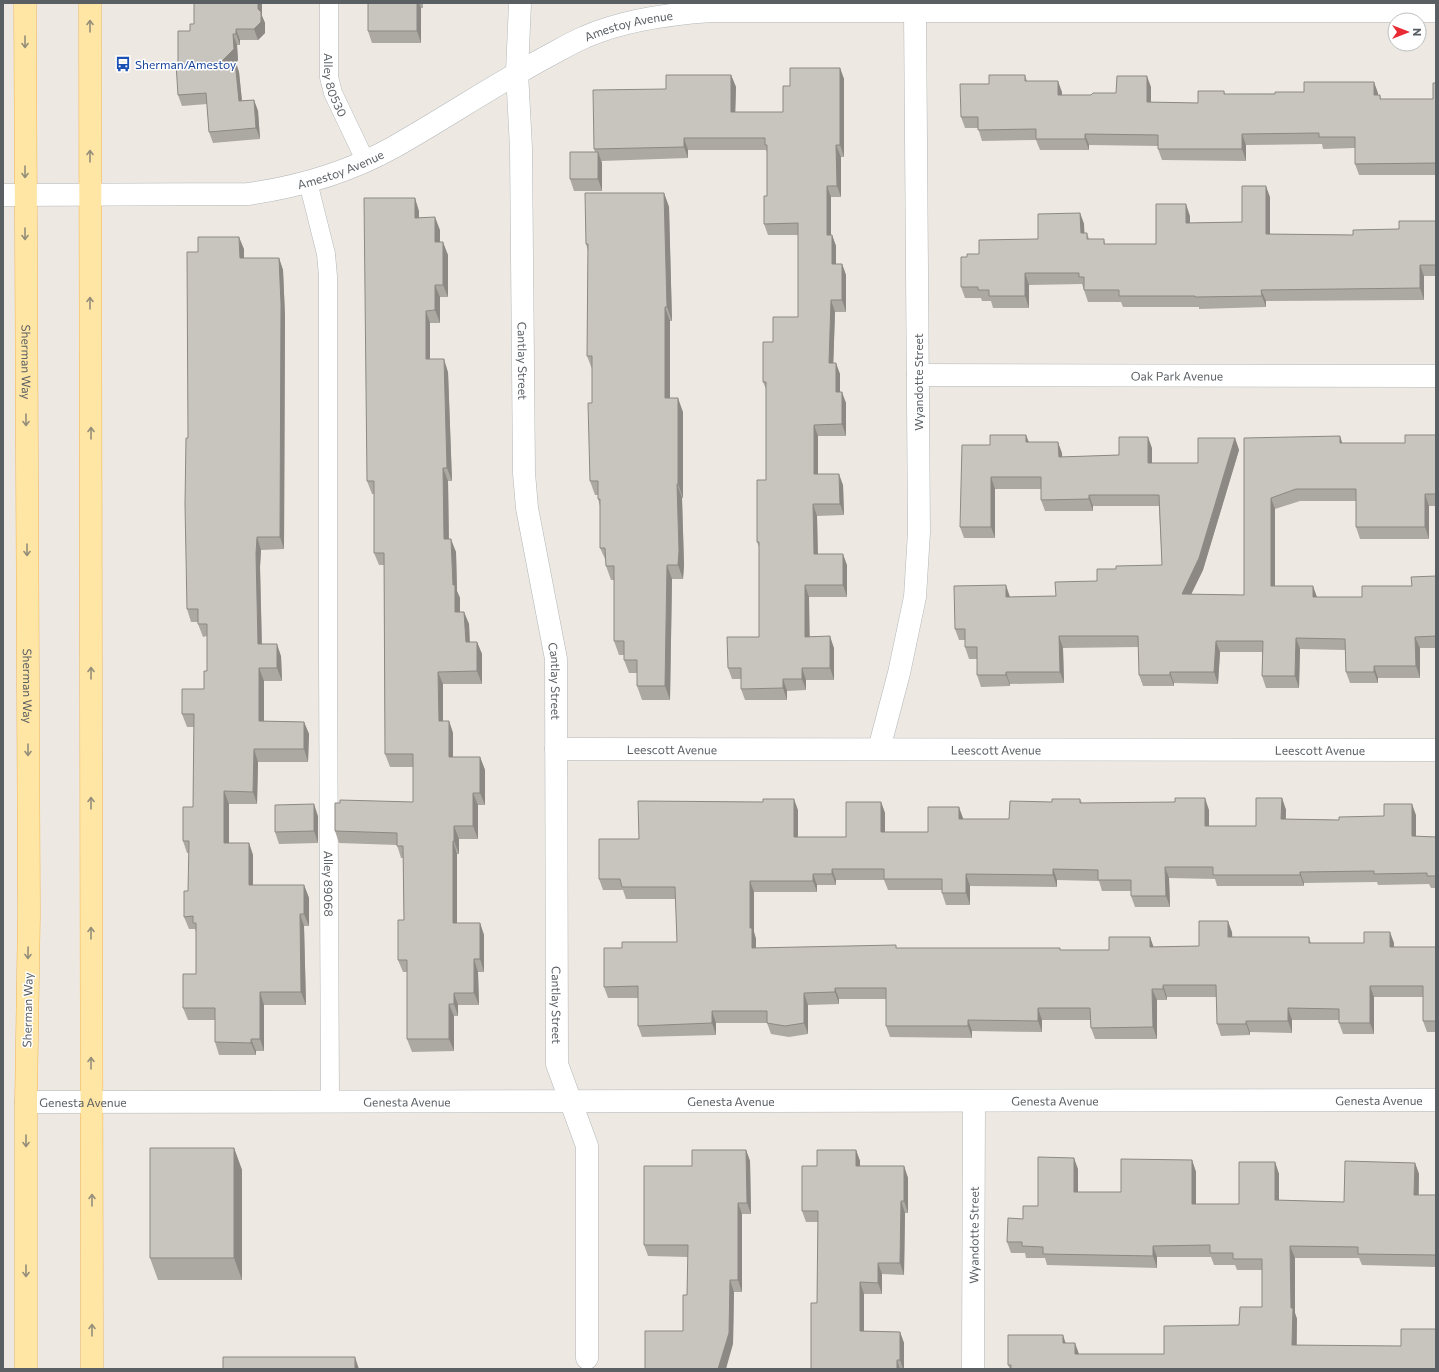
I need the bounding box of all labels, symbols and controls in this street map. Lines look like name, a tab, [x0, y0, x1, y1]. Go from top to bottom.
street label: Amestoy Avenue	[582, 8, 674, 43]
north arrow	[1387, 12, 1427, 52]
one-way arrow	[86, 20, 94, 33]
text: N	[1411, 28, 1424, 36]
one-way arrow	[21, 35, 29, 48]
street label: Alley 80530	[322, 53, 350, 119]
bus stop icon: Sherman/Amestoy	[114, 55, 132, 73]
place label: Sherman/Amestoy	[135, 57, 236, 71]
street label: Amestoy Avenue	[296, 147, 386, 191]
one-way arrow	[86, 150, 94, 163]
one-way arrow	[21, 165, 29, 178]
one-way arrow	[21, 227, 29, 240]
one-way arrow	[86, 297, 94, 310]
street label: Cantlay Street	[516, 322, 530, 400]
street label: Sherman Way	[19, 324, 34, 400]
street label: Wyandotte Street	[911, 333, 925, 431]
street label: Oak Park Avenue	[1131, 368, 1223, 383]
one-way arrow	[22, 413, 30, 426]
one-way arrow	[87, 427, 95, 440]
one-way arrow	[23, 543, 31, 556]
street label: Cantlay Street	[546, 641, 563, 720]
street label: Sherman Way	[21, 648, 35, 724]
one-way arrow	[87, 667, 95, 680]
street label: Leescott Avenue	[627, 742, 717, 756]
street label: Leescott Avenue	[951, 742, 1041, 757]
one-way arrow	[24, 743, 32, 756]
street label: Leescott Avenue	[1275, 743, 1365, 757]
one-way arrow	[87, 797, 95, 810]
street label: Alley 89068	[322, 851, 336, 917]
one-way arrow	[87, 927, 95, 940]
one-way arrow	[24, 946, 32, 959]
street label: Cantlay Street	[550, 966, 564, 1044]
street label: Sherman Way	[19, 972, 35, 1048]
one-way arrow	[87, 1057, 95, 1070]
street label: Genesta Avenue	[1011, 1093, 1099, 1108]
street label: Genesta Avenue	[1335, 1093, 1423, 1107]
street label: Genesta Avenue	[363, 1094, 451, 1109]
street label: Genesta Avenue	[687, 1094, 775, 1108]
street label: Genesta Avenue	[39, 1095, 127, 1109]
one-way arrow	[22, 1134, 30, 1147]
street label: Wyandotte Street	[966, 1186, 981, 1284]
one-way arrow	[88, 1194, 96, 1207]
one-way arrow	[22, 1264, 30, 1277]
one-way arrow	[88, 1324, 96, 1337]

